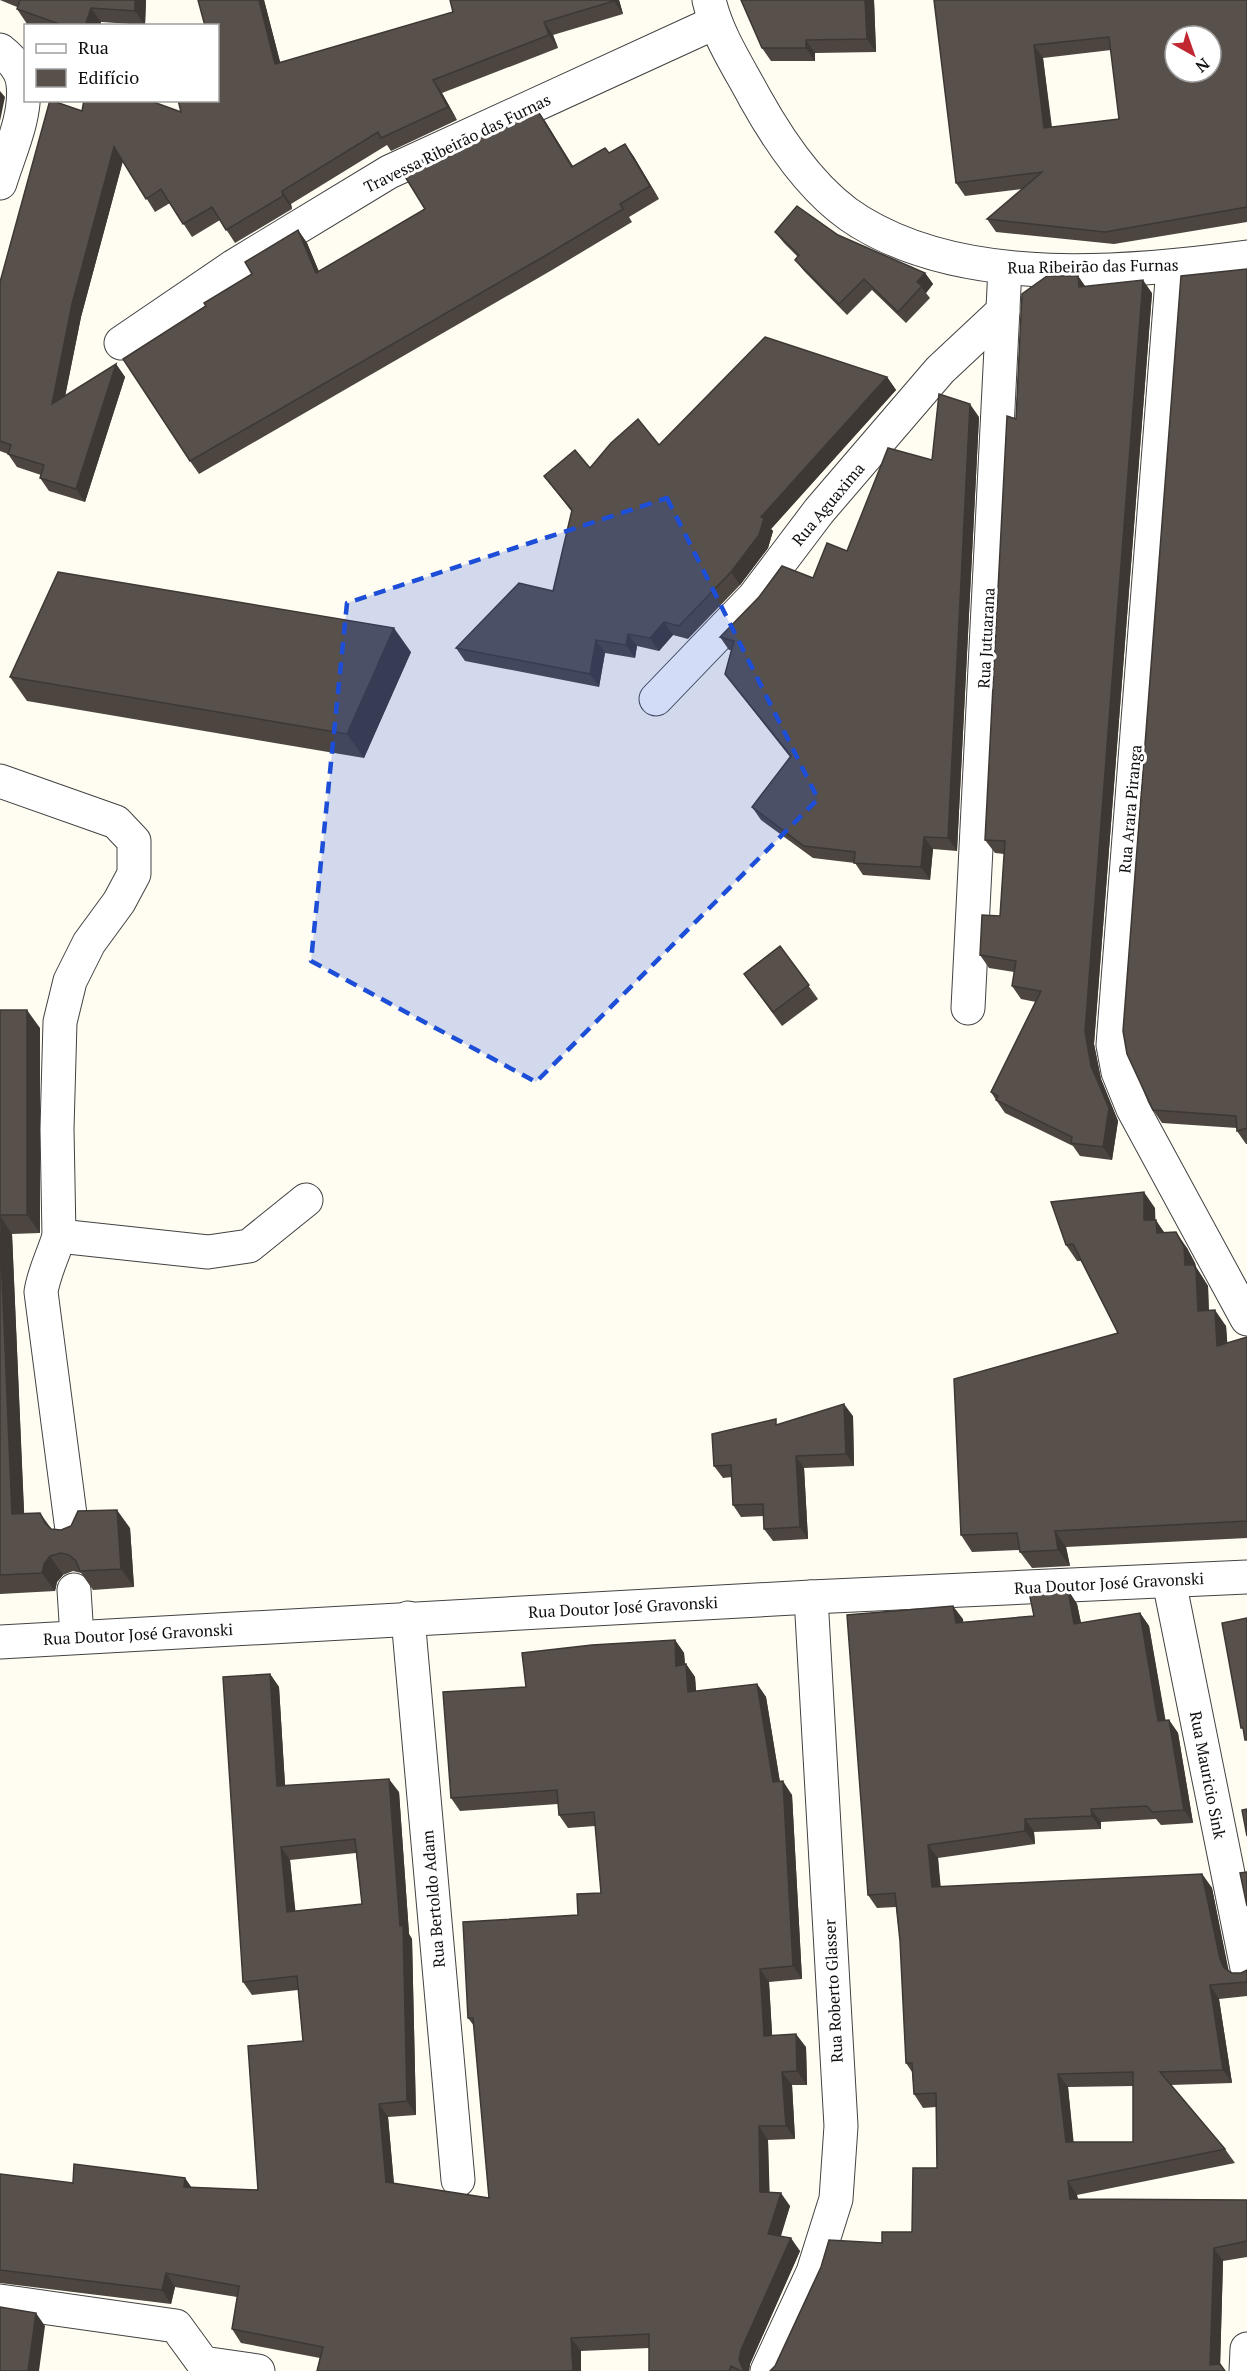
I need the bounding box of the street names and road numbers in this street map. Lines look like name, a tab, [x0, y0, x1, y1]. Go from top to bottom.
street label: Travessa Ribeirão das Furnas	[360, 88, 554, 198]
street label: Rua Ribeirão das Furnas	[1007, 254, 1179, 278]
street label: Rua Aguaxima	[787, 458, 869, 550]
street label: Rua Jutuarana	[972, 587, 1000, 689]
street label: Rua Arara Piranga	[1113, 744, 1147, 874]
street label: Rua Doutor José Gravonski	[1013, 1567, 1205, 1599]
street label: Rua Doutor José Gravonski	[527, 1591, 719, 1623]
street label: Rua Doutor José Gravonski	[42, 1618, 234, 1650]
street label: Rua Mauricio Sink	[1185, 1709, 1231, 1841]
street label: Rua Bertoldo Adam	[416, 1829, 450, 1969]
street label: Rua Roberto Glasser	[818, 1918, 848, 2063]

